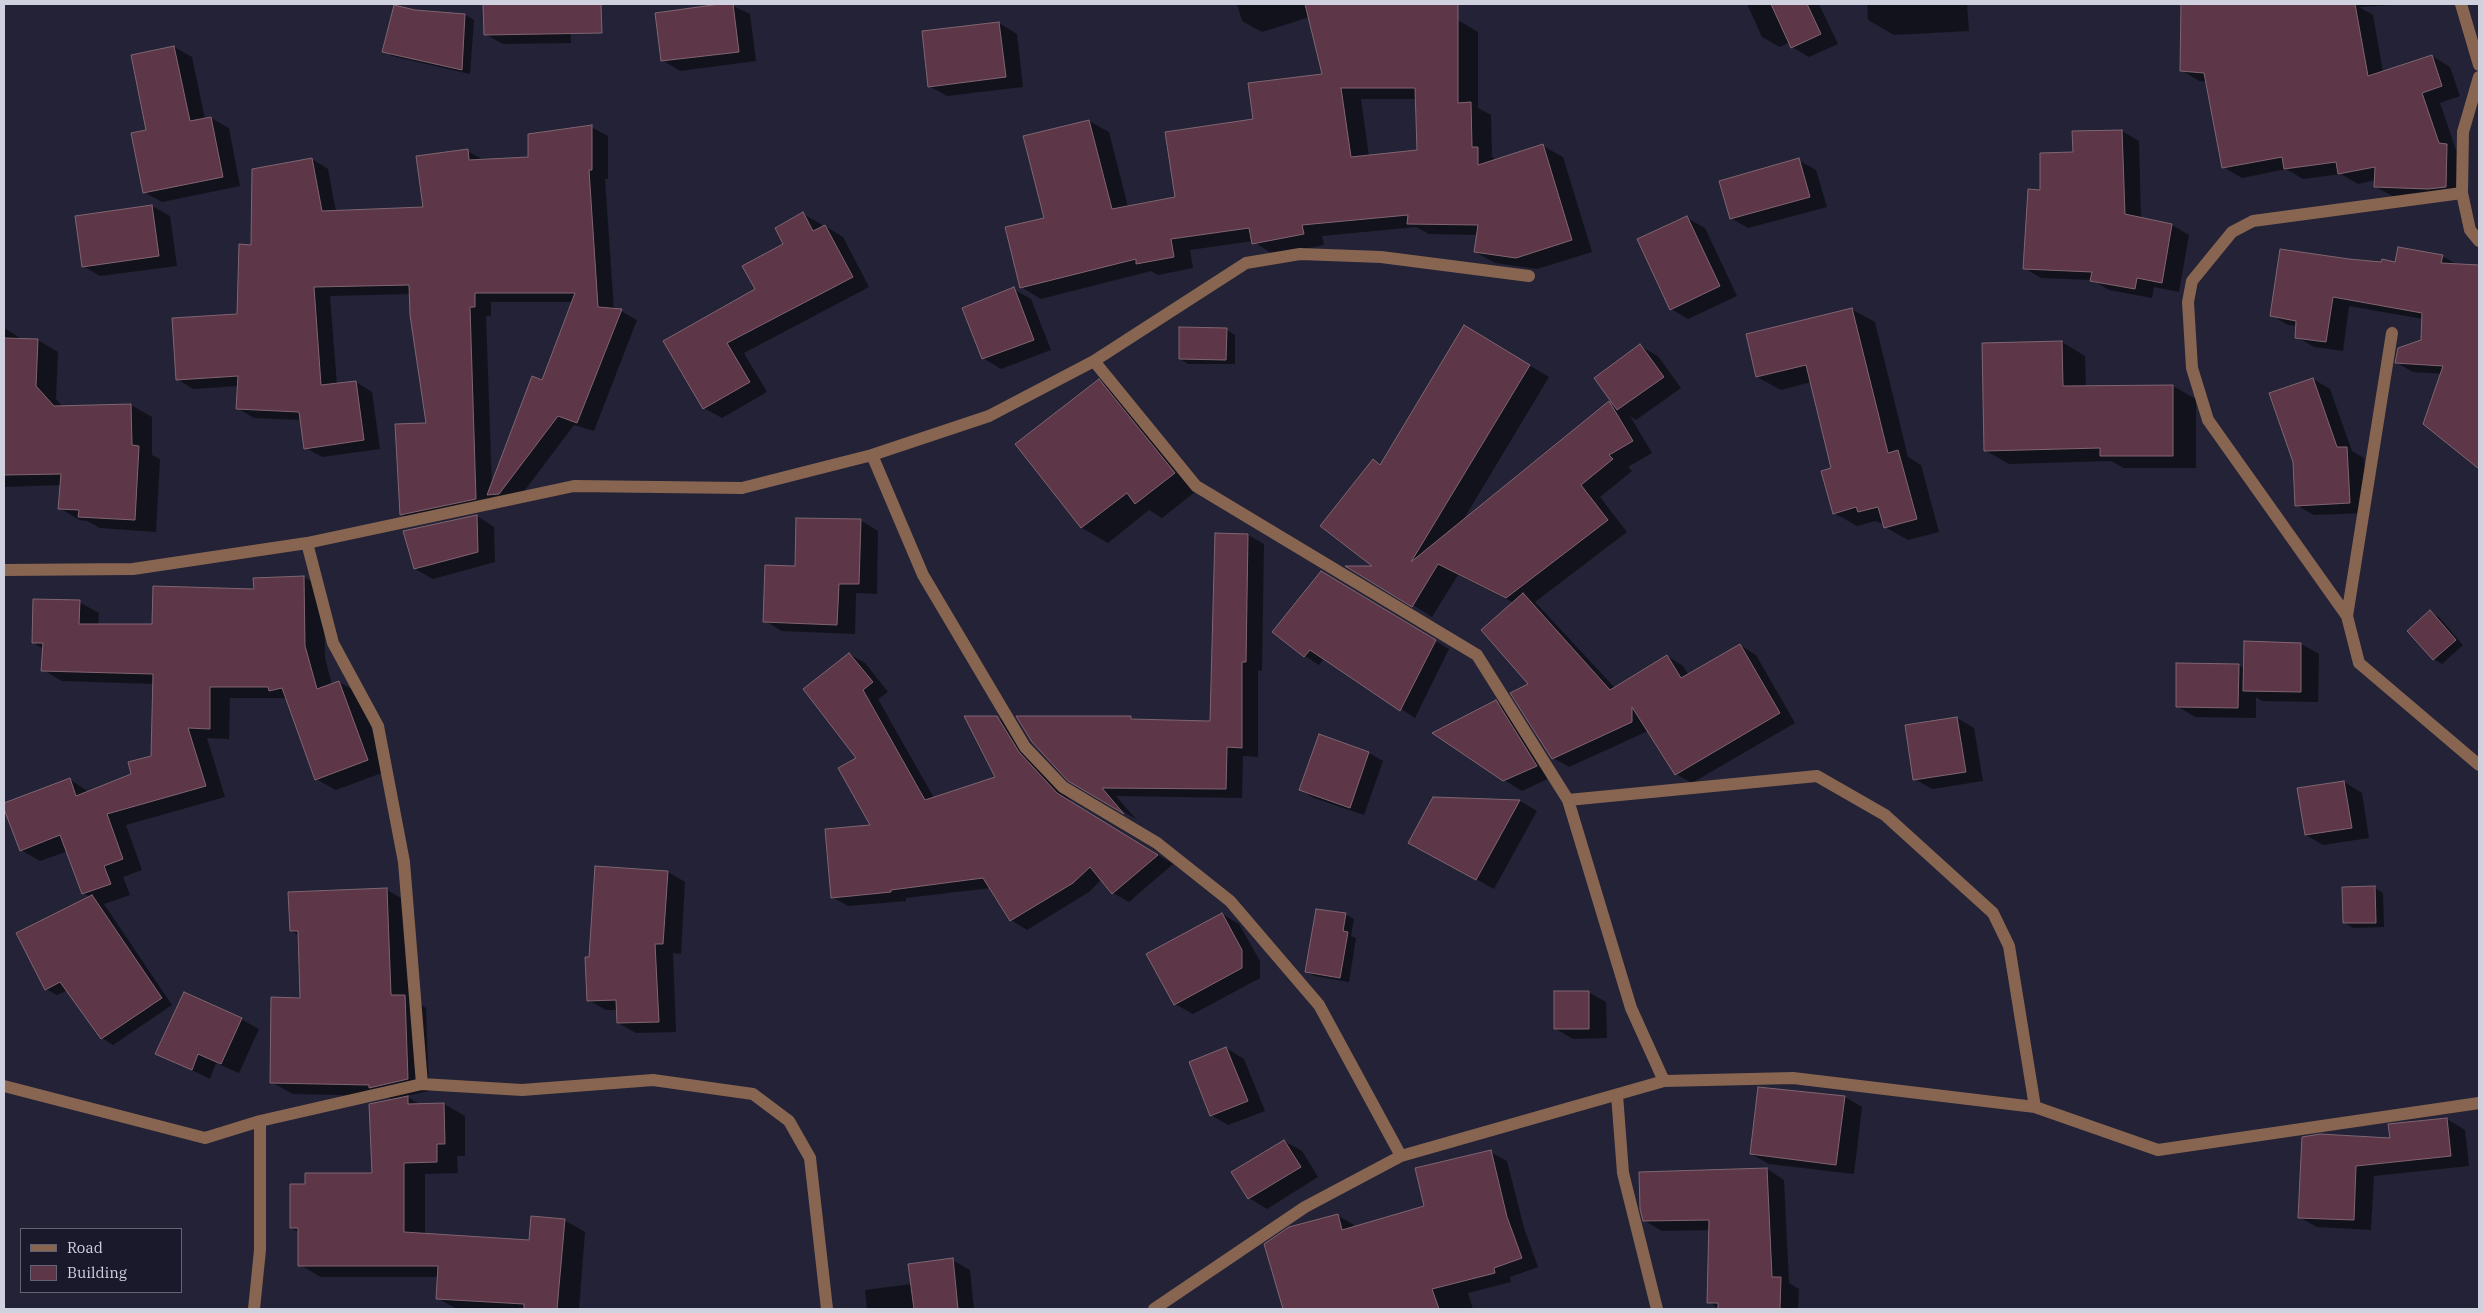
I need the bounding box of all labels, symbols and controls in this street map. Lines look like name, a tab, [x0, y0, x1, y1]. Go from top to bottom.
legend	[20, 1228, 182, 1293]
text: Road	[67, 1238, 103, 1257]
text: Building	[67, 1263, 127, 1282]

